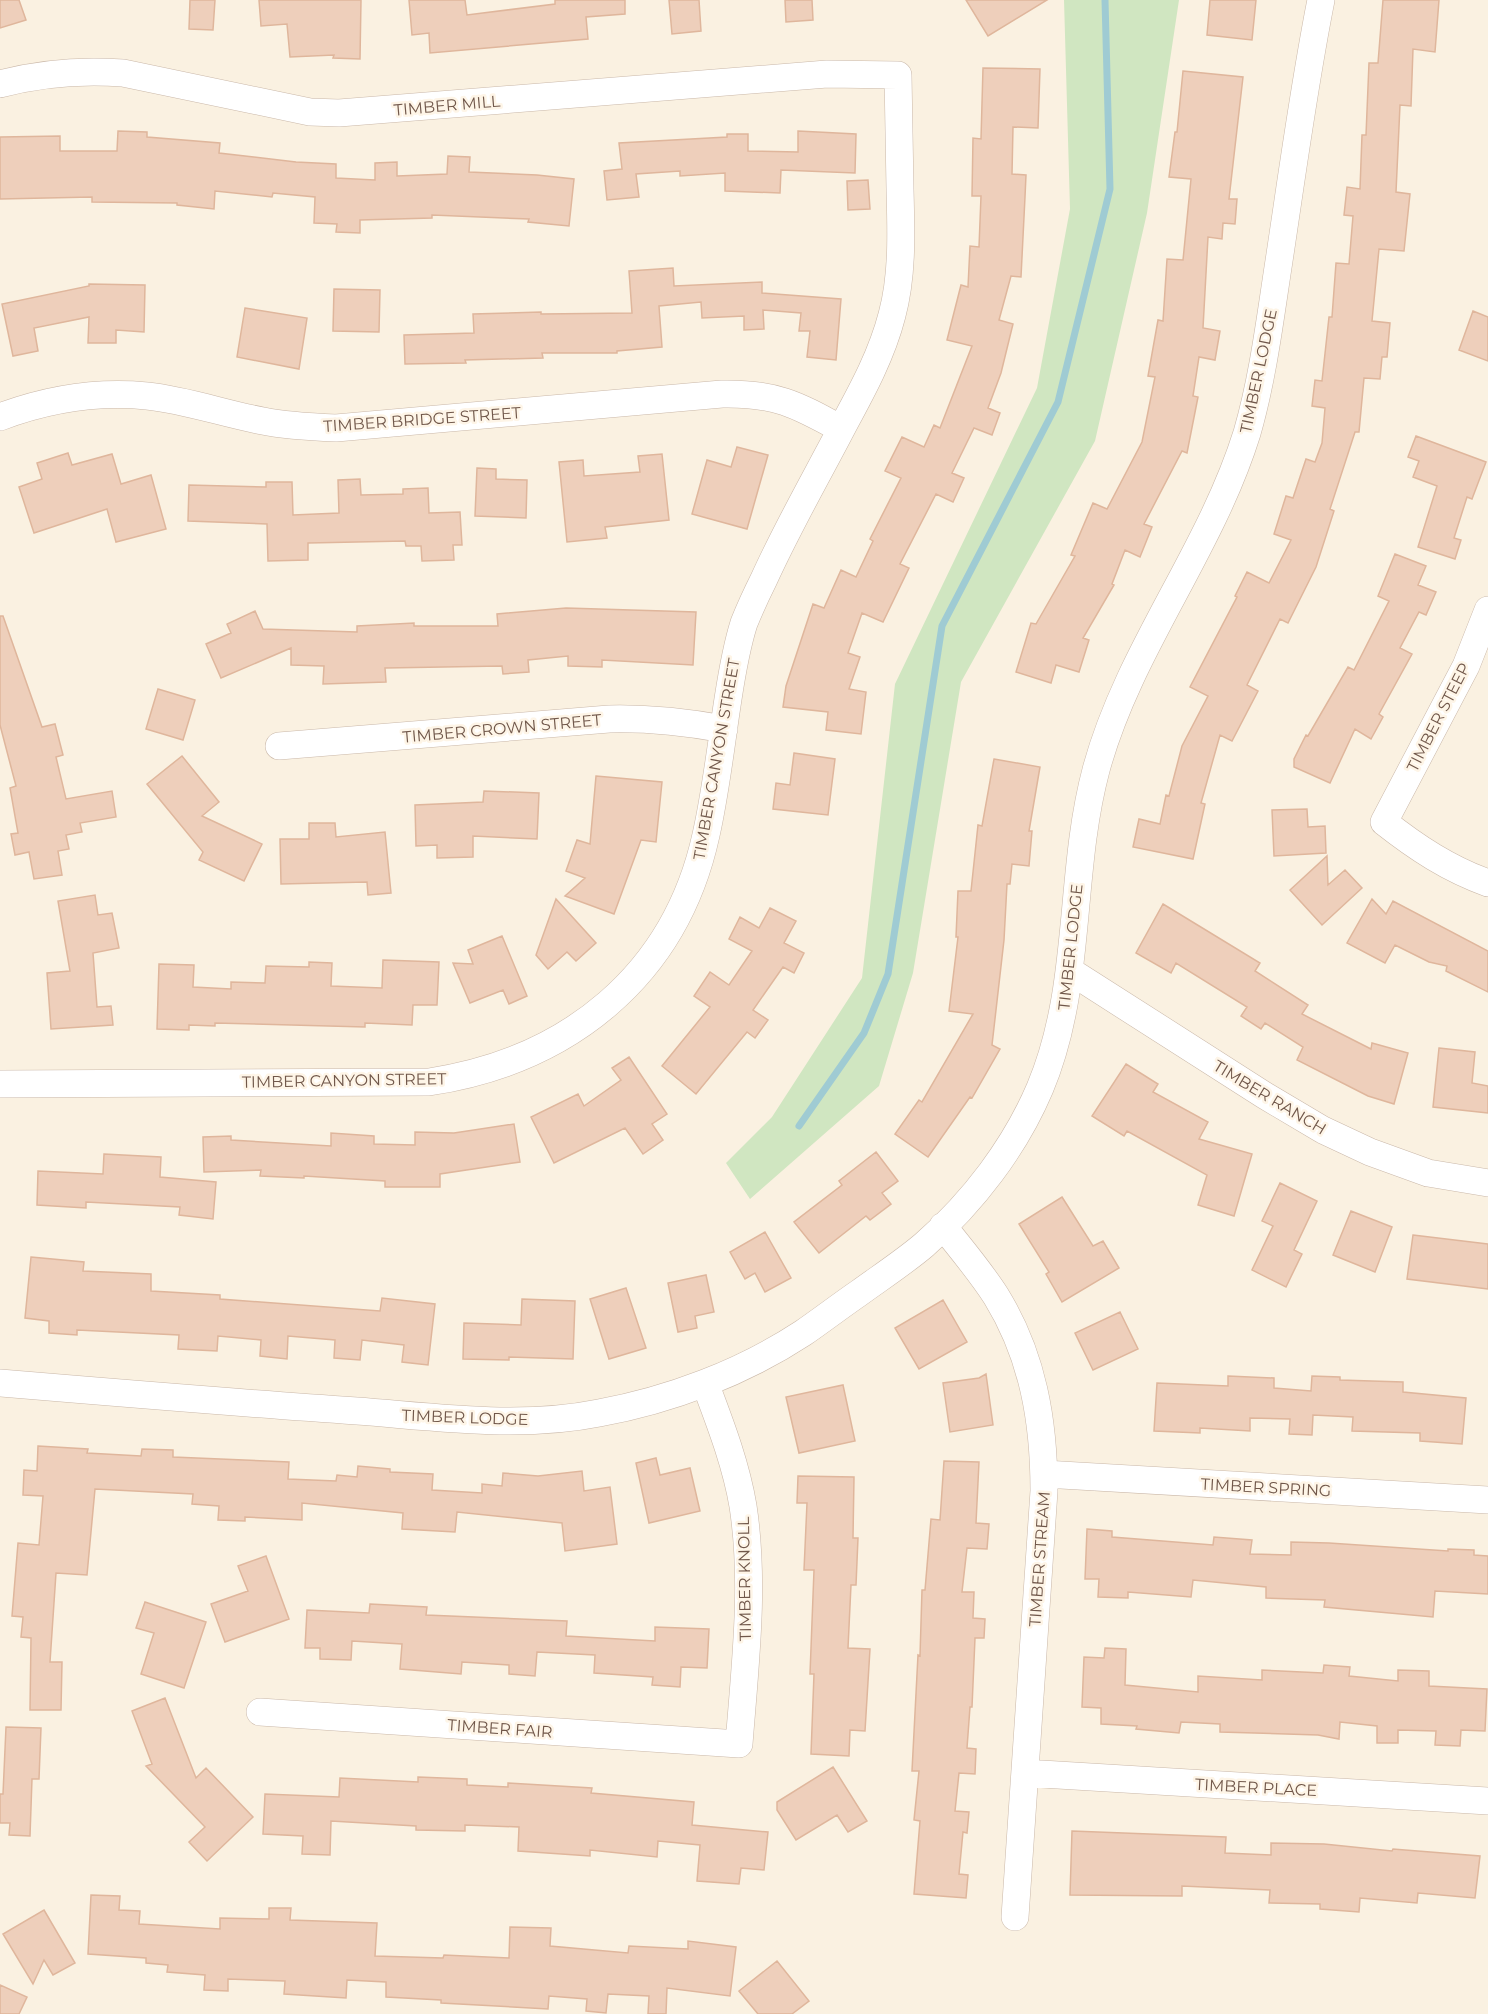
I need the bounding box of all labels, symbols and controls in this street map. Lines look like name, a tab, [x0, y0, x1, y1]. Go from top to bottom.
street label: TIMBER MILL	[393, 91, 502, 120]
street label: TIMBER LODGE	[1236, 307, 1281, 435]
street label: TIMBER BRIDGE STREET	[323, 403, 522, 436]
street label: TIMBER CANYON STREET	[689, 656, 744, 861]
street label: TIMBER STEEP	[1403, 660, 1474, 775]
street label: TIMBER CROWN STREET	[402, 710, 603, 747]
street label: TIMBER LODGE	[1054, 883, 1087, 1011]
street label: TIMBER RANCH	[1210, 1056, 1330, 1139]
street label: TIMBER CANYON STREET	[242, 1069, 447, 1092]
street label: TIMBER LODGE	[401, 1406, 529, 1429]
street label: TIMBER SPRING	[1200, 1475, 1332, 1500]
street label: TIMBER STREAM	[1025, 1491, 1054, 1627]
street label: TIMBER KNOLL	[734, 1516, 755, 1641]
street label: TIMBER FAIR	[447, 1715, 553, 1742]
street label: TIMBER PLACE	[1195, 1775, 1317, 1800]

